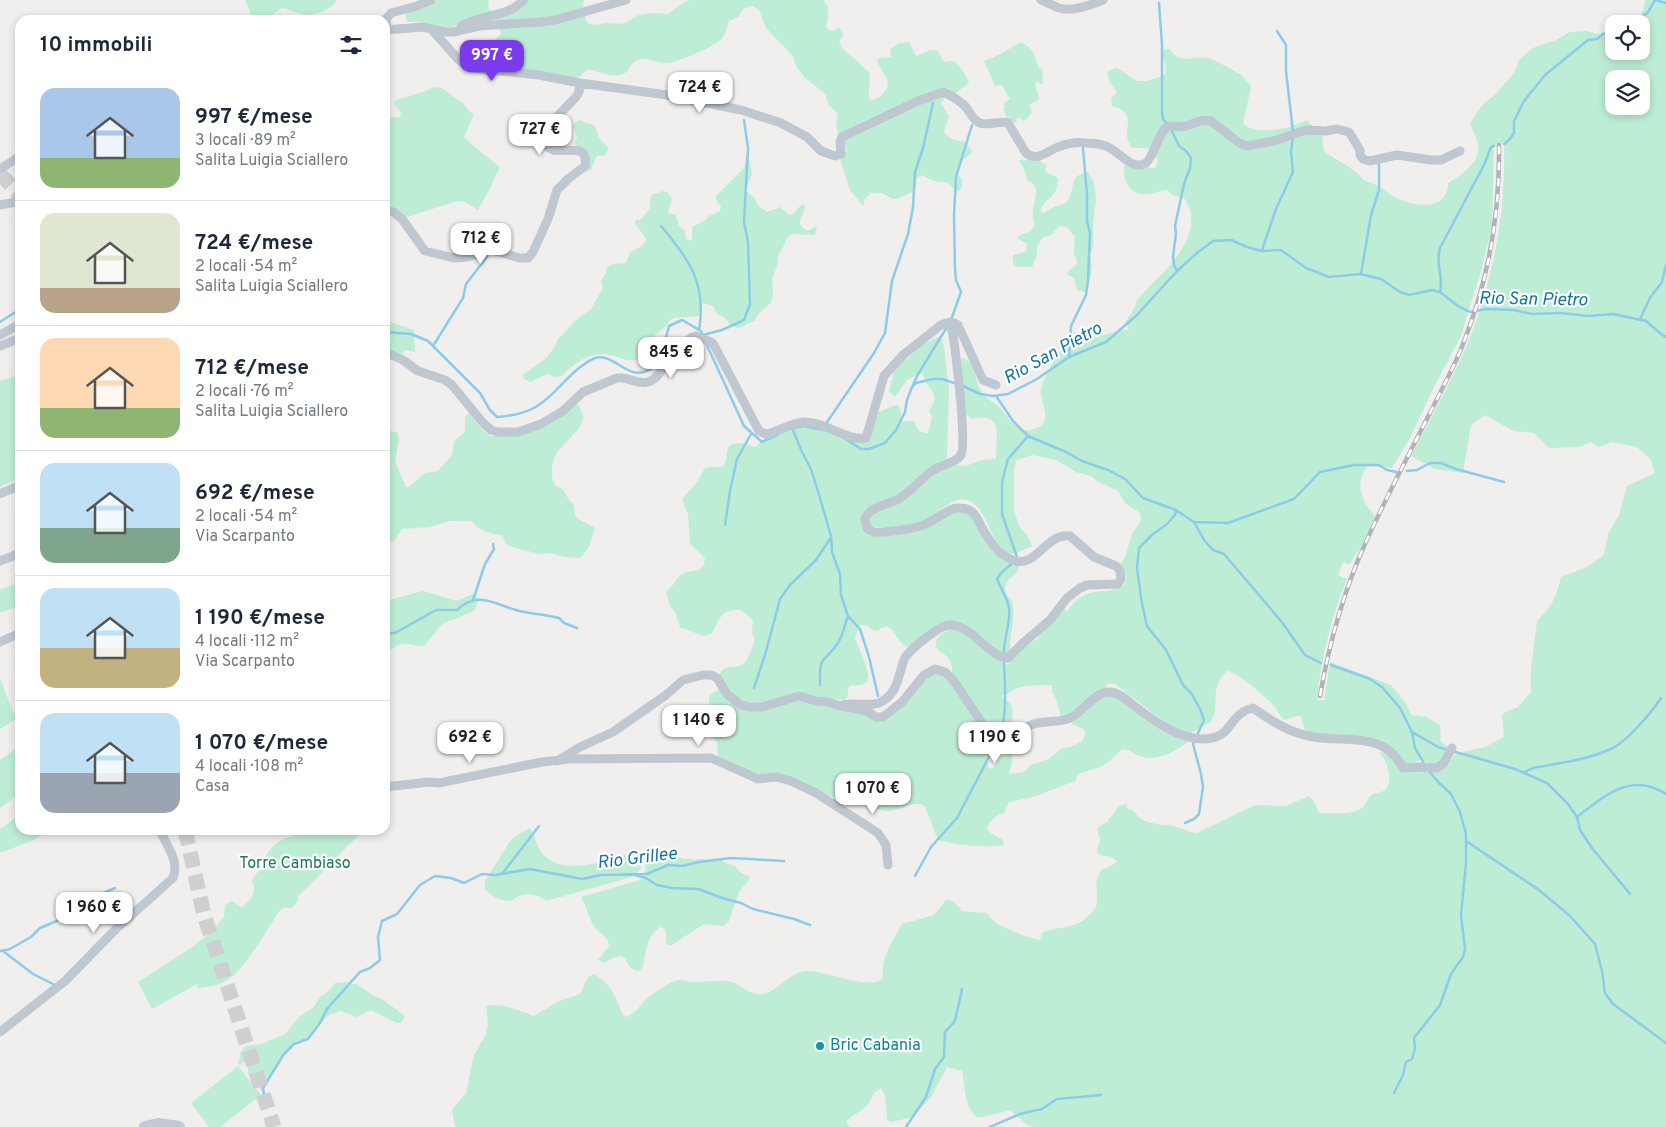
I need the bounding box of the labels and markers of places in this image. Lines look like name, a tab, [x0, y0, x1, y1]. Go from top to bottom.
pin: 997 €	[457, 39, 527, 82]
pin: 724 €	[665, 72, 735, 114]
pin: 727 €	[505, 114, 575, 156]
pin: 712 €	[446, 222, 516, 265]
pin: 845 €	[636, 336, 706, 379]
pin: 1 140 €	[653, 704, 745, 747]
pin: 692 €	[435, 722, 505, 764]
pin: 1 190 €	[949, 722, 1041, 764]
pin: 1 070 €	[827, 772, 919, 815]
pin: 1 960 €	[48, 892, 140, 934]
place label: Bric Cabania	[830, 1036, 921, 1056]
marker: Bric Cabania	[814, 1040, 826, 1052]

